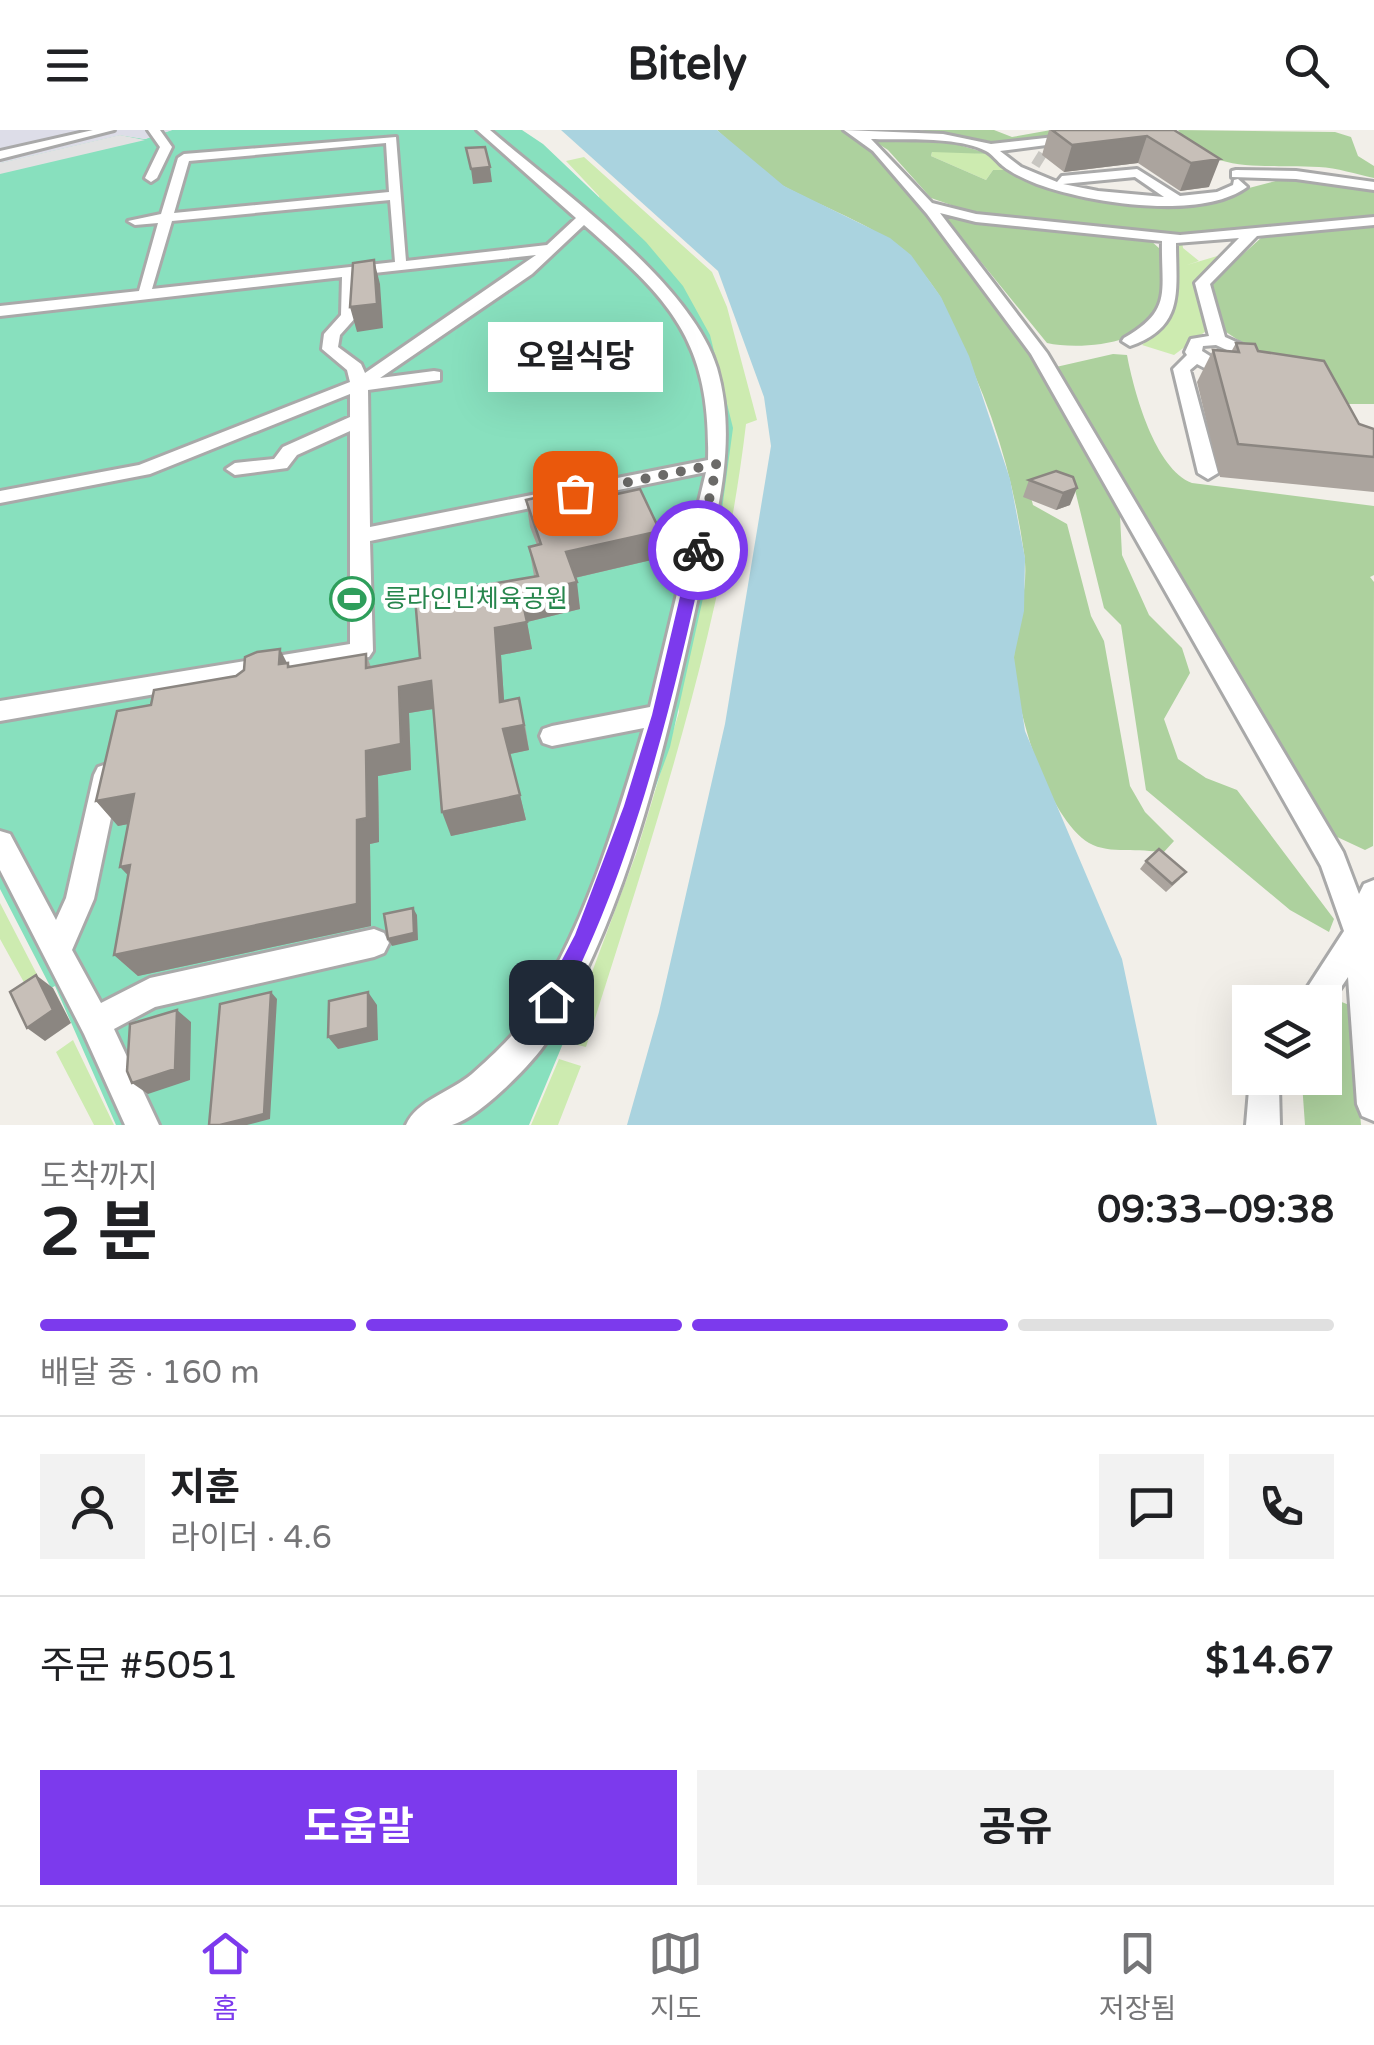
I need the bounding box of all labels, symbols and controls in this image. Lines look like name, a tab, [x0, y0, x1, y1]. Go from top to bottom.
icon: menu	[40, 38, 95, 93]
text: Bitely	[627, 38, 747, 92]
icon: search	[1279, 38, 1334, 93]
callout: 오일식당	[488, 323, 662, 393]
text: 오일식당	[517, 338, 634, 376]
pin	[533, 451, 618, 536]
icon: bag	[548, 466, 603, 521]
courier	[648, 500, 748, 600]
icon: bike	[671, 523, 726, 578]
sports icon: 릉라인민체육공원	[329, 576, 375, 622]
place label: 릉라인민체육공원	[384, 584, 568, 614]
pin	[509, 960, 594, 1045]
icon: home	[524, 975, 579, 1030]
map controls	[1232, 985, 1342, 1095]
button: layers	[1232, 985, 1342, 1095]
text: 도착까지	[40, 1158, 158, 1196]
text: 09:33–09:38	[1097, 1187, 1334, 1233]
text: 2 분	[40, 1194, 158, 1273]
text: 배달 중 · 160 m	[40, 1354, 260, 1392]
button: person	[40, 1454, 145, 1559]
button: chat	[1099, 1454, 1204, 1559]
button: phone	[1229, 1454, 1334, 1559]
text: 지훈	[170, 1465, 240, 1511]
text: 라이더 · 4.6	[170, 1519, 332, 1557]
text: $14.67	[1205, 1638, 1334, 1684]
text: 주문 #5051	[40, 1643, 239, 1689]
button: 도움말	[40, 1770, 677, 1885]
button: 공유	[697, 1770, 1334, 1885]
tab: 홈	[198, 1926, 253, 2026]
tab: 지도	[648, 1926, 703, 2026]
tab: 저장됨	[1099, 1926, 1176, 2026]

